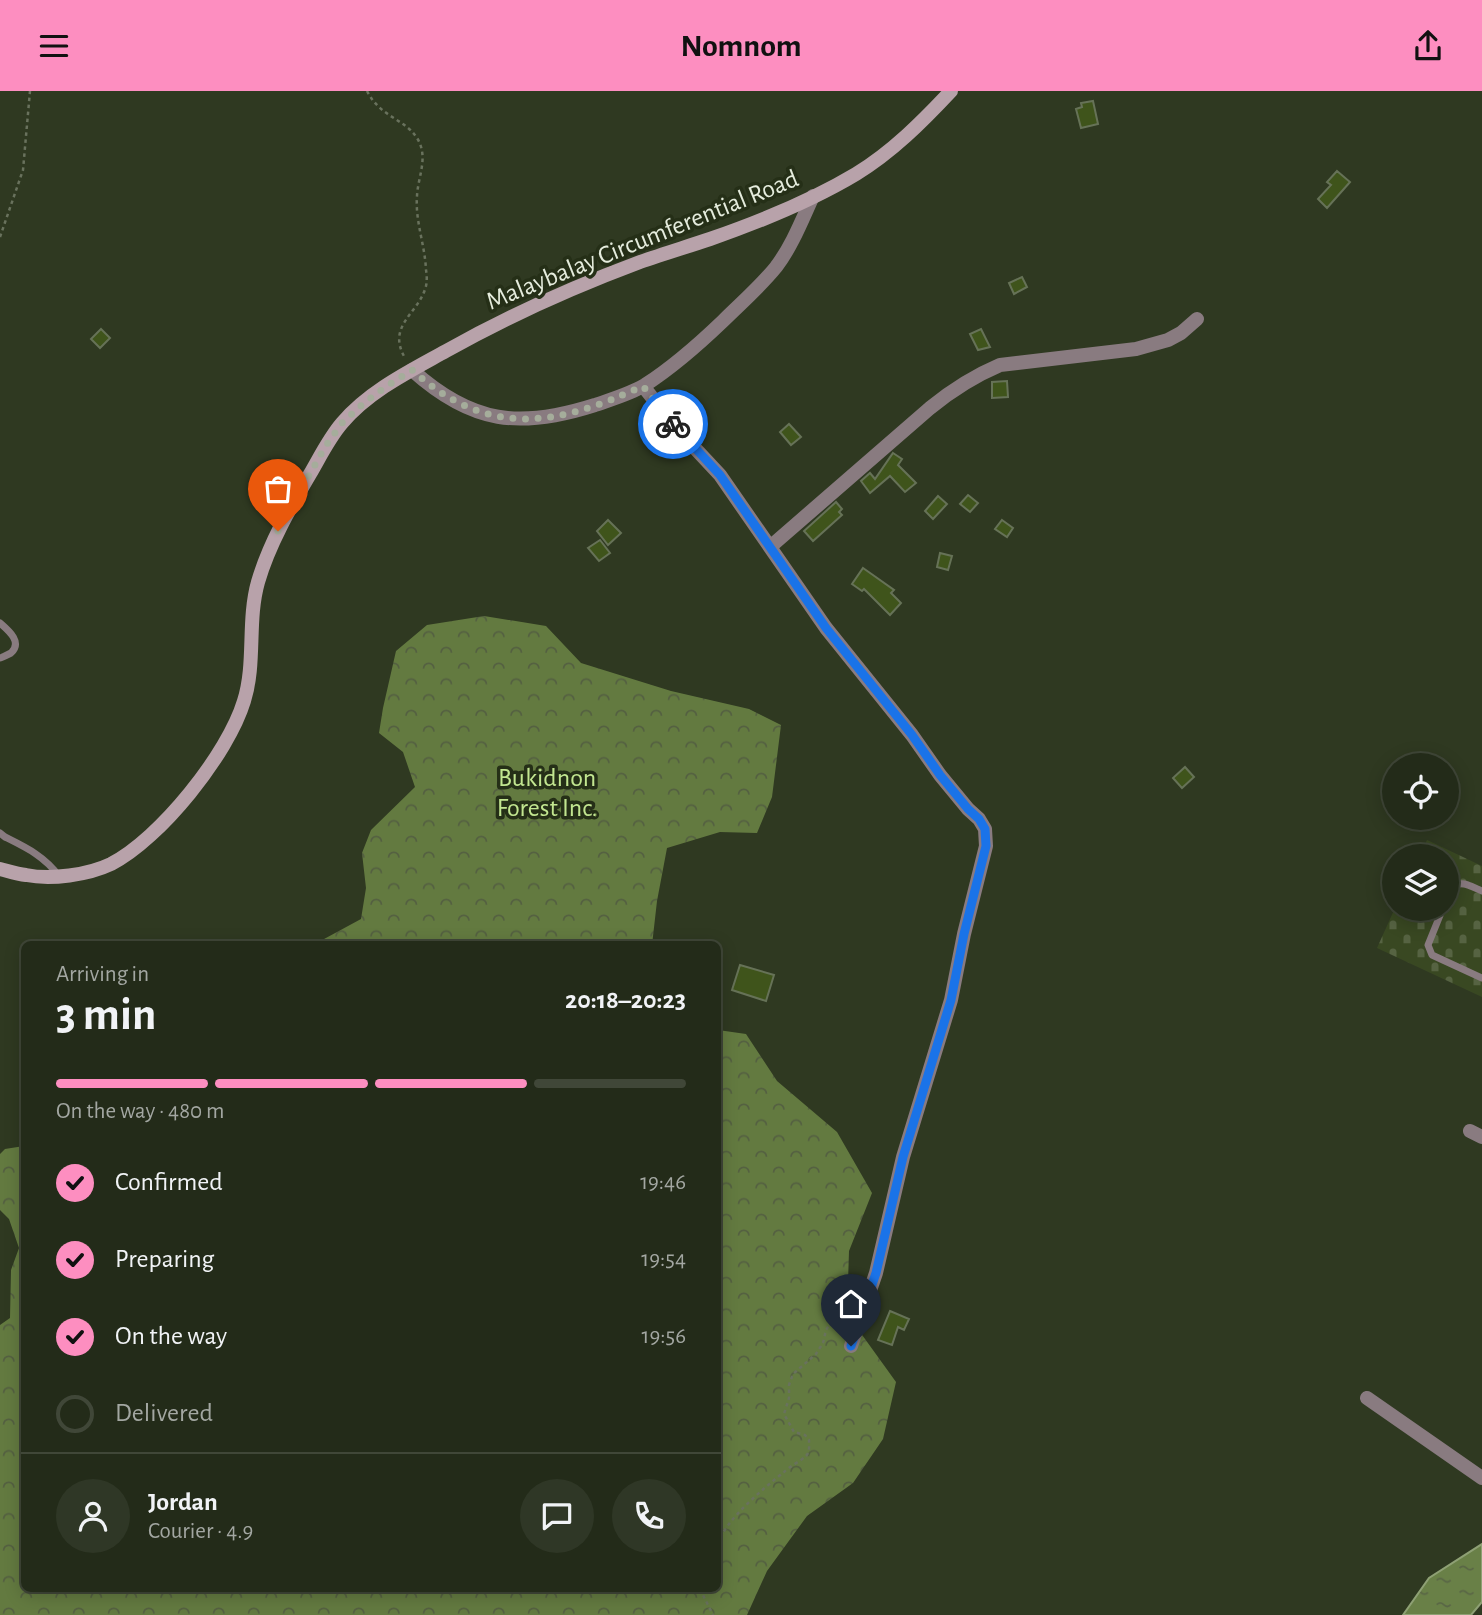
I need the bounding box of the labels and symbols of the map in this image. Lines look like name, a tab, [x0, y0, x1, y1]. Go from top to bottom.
street label: Malaybalay Circumferential Road	[483, 165, 802, 315]
courier	[638, 389, 708, 459]
pin	[248, 459, 308, 531]
park label: Bukidnon Forest Inc.	[497, 765, 597, 821]
pin	[821, 1274, 881, 1346]

